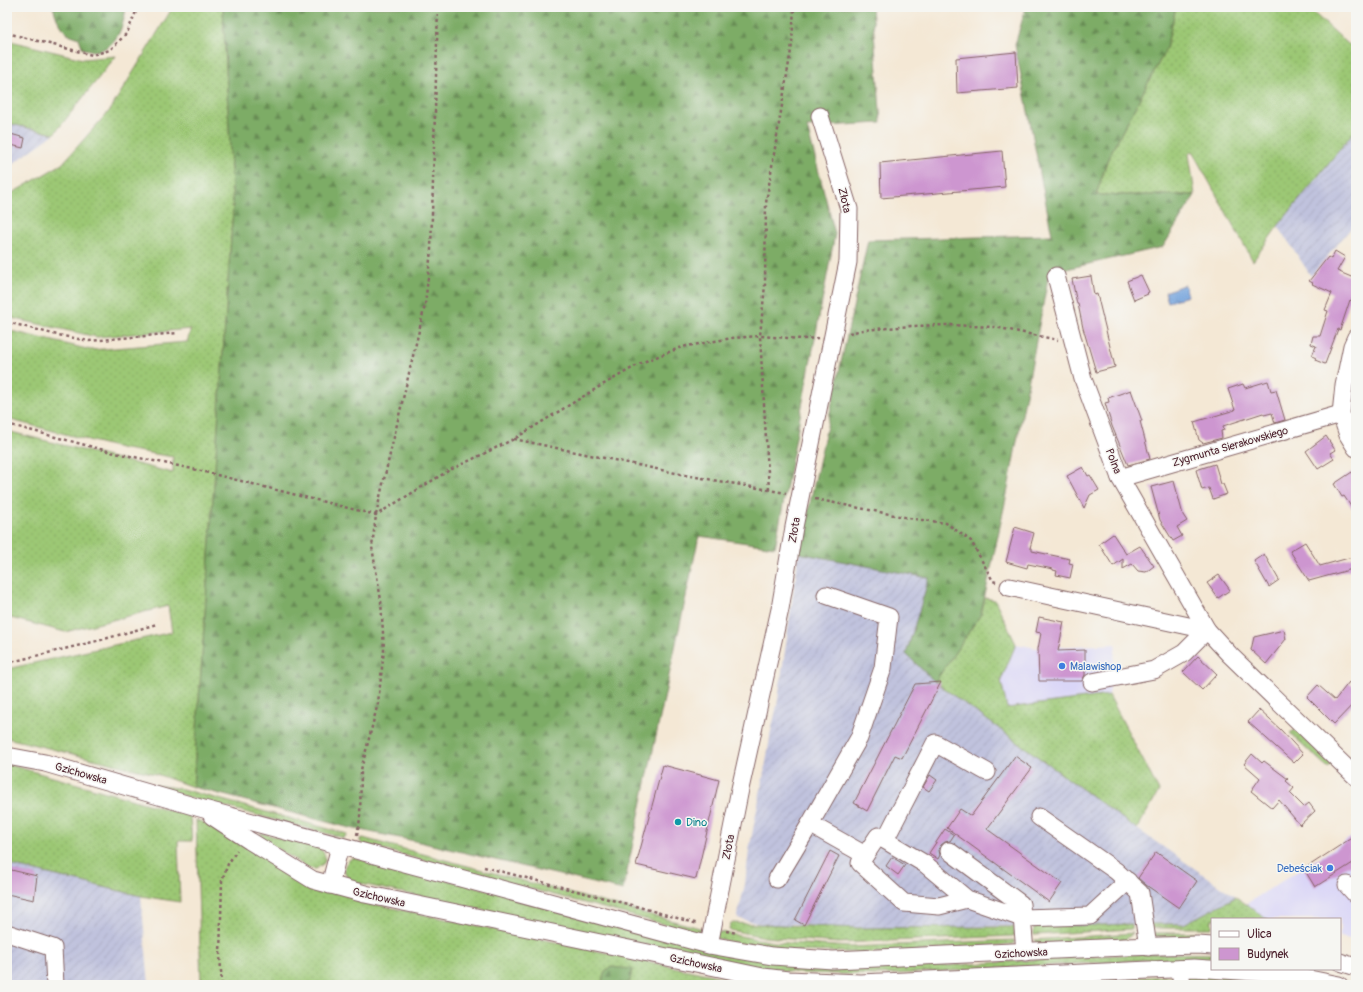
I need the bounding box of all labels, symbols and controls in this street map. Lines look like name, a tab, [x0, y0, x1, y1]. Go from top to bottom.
street label: Złota	[835, 186, 854, 214]
street label: Zygmunta Sierakowskiego	[1171, 424, 1290, 469]
street label: Polna	[1103, 447, 1124, 476]
street label: Złota	[786, 516, 803, 544]
place label: Malawishop	[1070, 660, 1121, 673]
marker: Malawishop	[1057, 661, 1067, 671]
street label: Gzichowska	[53, 760, 108, 787]
place label: Dino	[686, 816, 707, 829]
marker: Dino	[673, 817, 683, 827]
street label: Złota	[720, 833, 737, 861]
place label: Debeściak	[1277, 862, 1322, 875]
marker: Debeściak	[1325, 863, 1335, 873]
street label: Gzichowska	[351, 885, 406, 910]
legend	[1211, 918, 1341, 970]
text: Ulica	[1247, 927, 1272, 942]
street label: Gzichowska	[994, 946, 1048, 961]
text: Budynek	[1247, 947, 1289, 962]
street label: Gzichowska	[668, 952, 723, 975]

